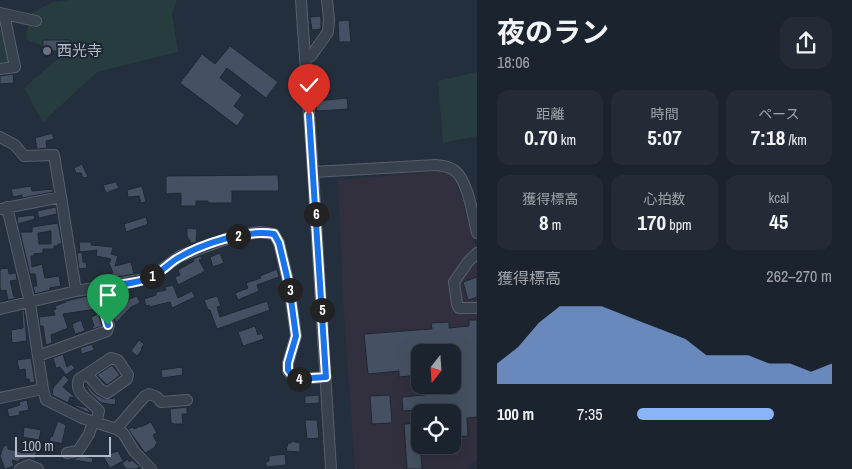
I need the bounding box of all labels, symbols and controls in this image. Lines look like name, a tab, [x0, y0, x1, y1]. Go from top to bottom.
text: 夜のラン	[497, 13, 609, 51]
button: share	[780, 17, 832, 69]
place label: 西光寺	[57, 40, 102, 61]
marker: 西光寺	[41, 45, 53, 57]
text: 18:06	[497, 51, 530, 73]
pin	[288, 64, 330, 115]
icon: check	[295, 71, 323, 99]
text: 距離	[536, 105, 564, 123]
text: 時間	[650, 105, 678, 123]
text: ペース	[758, 105, 799, 123]
text: 0.70	[524, 123, 558, 152]
text: 5:07	[647, 123, 682, 152]
text: 7:18	[751, 123, 785, 152]
text: km	[558, 131, 576, 149]
text: /km	[785, 131, 807, 149]
text: kcal	[769, 189, 789, 207]
text: 獲得標高	[522, 190, 578, 208]
text: 心拍数	[643, 190, 685, 208]
pin: 6	[304, 202, 328, 226]
text: 6	[313, 205, 320, 223]
text: 45	[769, 207, 788, 236]
text: 8	[539, 208, 549, 237]
text: 170	[637, 208, 666, 237]
text: m	[549, 216, 561, 234]
text: bpm	[666, 216, 692, 234]
pin: 2	[226, 224, 250, 248]
text: 2	[235, 227, 242, 245]
pin: 1	[140, 264, 164, 288]
text: 262–270 m	[766, 265, 832, 287]
text: 1	[149, 267, 156, 285]
text: 獲得標高	[497, 267, 561, 289]
pin	[87, 274, 129, 325]
pin: 3	[278, 278, 302, 302]
icon: arrive	[94, 281, 122, 309]
text: 3	[287, 281, 294, 299]
pin: 5	[310, 298, 334, 322]
text: 5	[319, 301, 326, 319]
north arrow	[411, 344, 461, 394]
map controls	[411, 344, 461, 454]
pin: 4	[286, 366, 312, 392]
text: 4	[296, 370, 303, 388]
text: 100 m	[497, 403, 534, 425]
text: 7:35	[577, 403, 603, 425]
button: locate	[411, 404, 461, 454]
scale bar	[15, 434, 111, 457]
text: 100 m	[22, 437, 54, 455]

